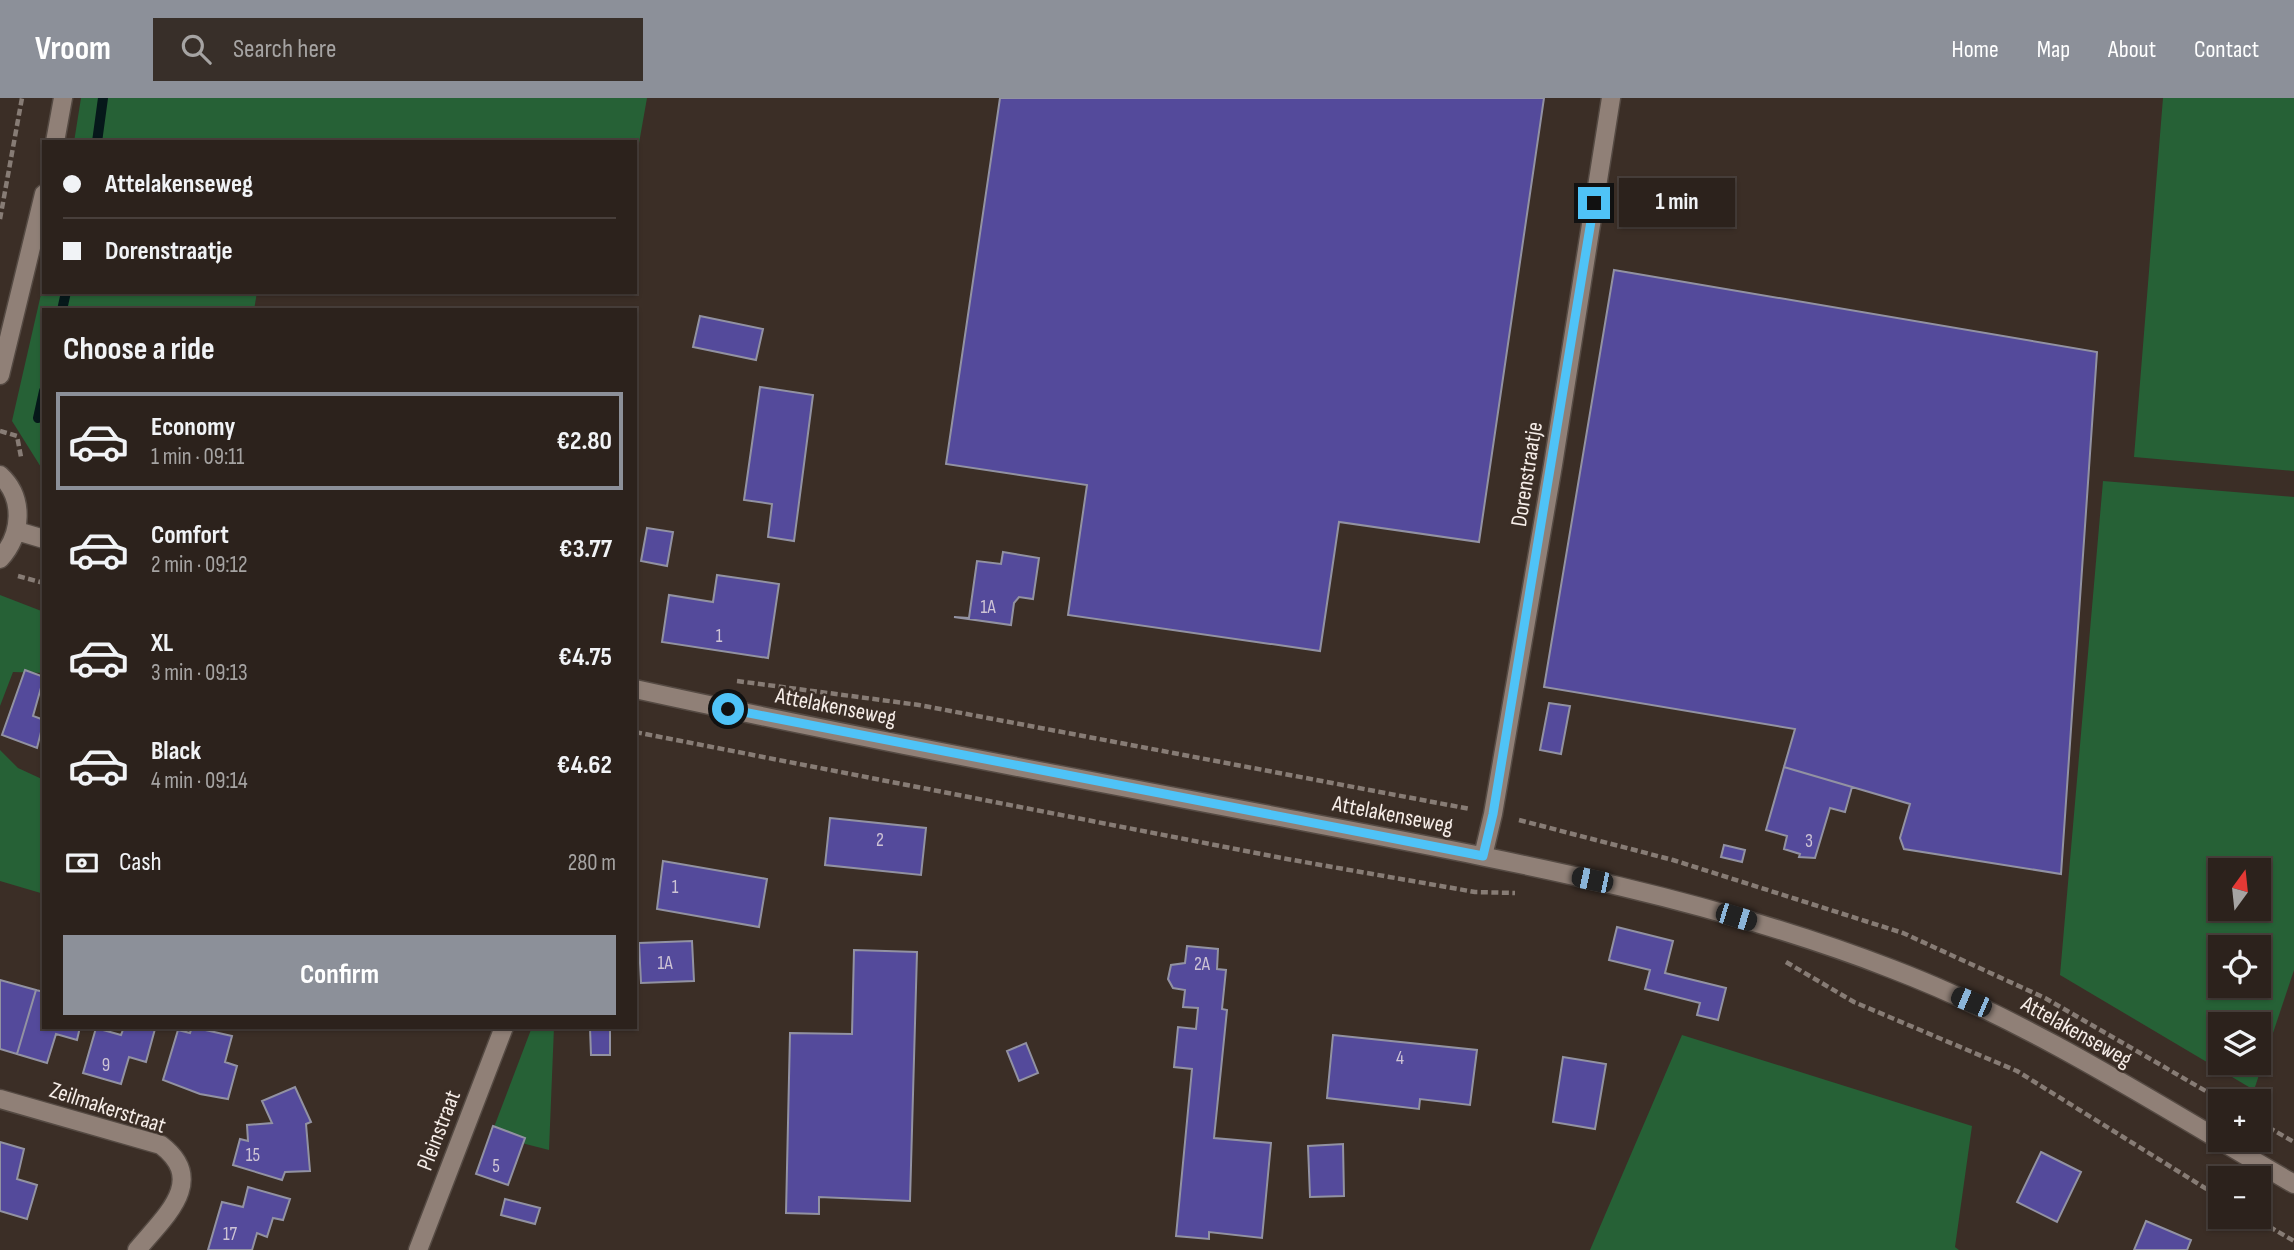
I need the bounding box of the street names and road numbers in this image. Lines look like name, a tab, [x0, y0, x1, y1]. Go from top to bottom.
street label: Dorenstraatje	[1505, 420, 1549, 529]
street label: Attelakenseweg	[772, 681, 898, 732]
street label: Attelakenseweg	[1329, 789, 1455, 840]
street label: Attelakenseweg	[2015, 990, 2137, 1074]
street label: Zeilmakerstraat	[46, 1076, 169, 1140]
street label: Pleinstraat	[411, 1086, 467, 1174]

